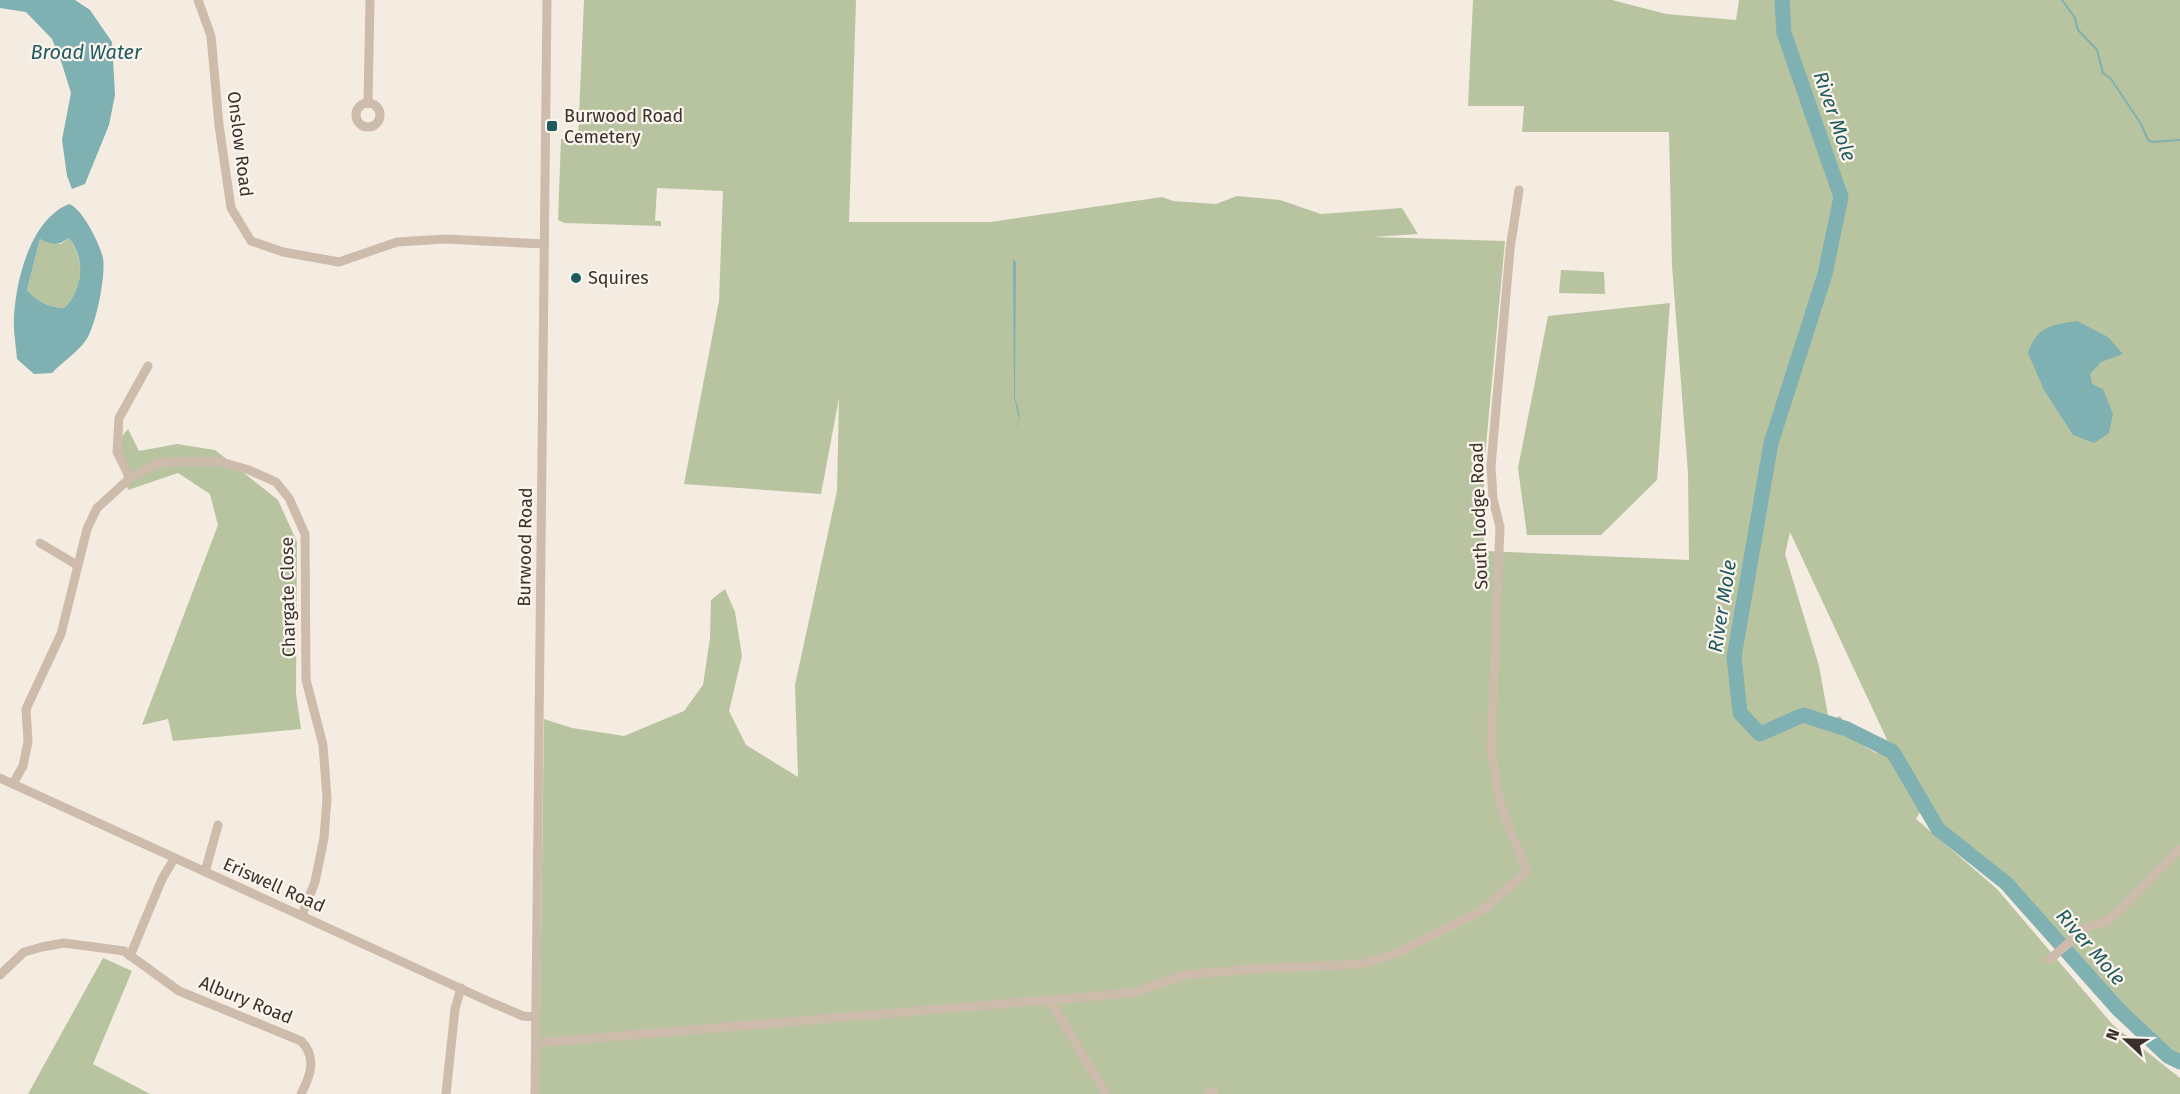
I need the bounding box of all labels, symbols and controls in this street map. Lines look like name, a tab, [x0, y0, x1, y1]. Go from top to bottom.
water label: Broad Water	[30, 40, 143, 64]
water label: River Mole	[1808, 68, 1862, 164]
street label: Onslow Road	[223, 90, 257, 198]
place label: Burwood Road Cemetery	[564, 105, 683, 148]
marker: Burwood Road Cemetery	[545, 119, 559, 133]
place label: Squires	[588, 267, 649, 289]
marker: Squires	[569, 271, 583, 285]
street label: South Lodge Road	[1465, 442, 1493, 590]
street label: Burwood Road	[513, 487, 537, 607]
street label: Chargate Close	[276, 537, 300, 657]
water label: River Mole	[1703, 558, 1741, 654]
street label: Eriswell Road	[220, 853, 328, 917]
water label: River Mole	[2051, 904, 2131, 990]
street label: Albury Road	[196, 971, 296, 1029]
north arrow	[2096, 1010, 2156, 1070]
text: N	[2102, 1026, 2123, 1043]

